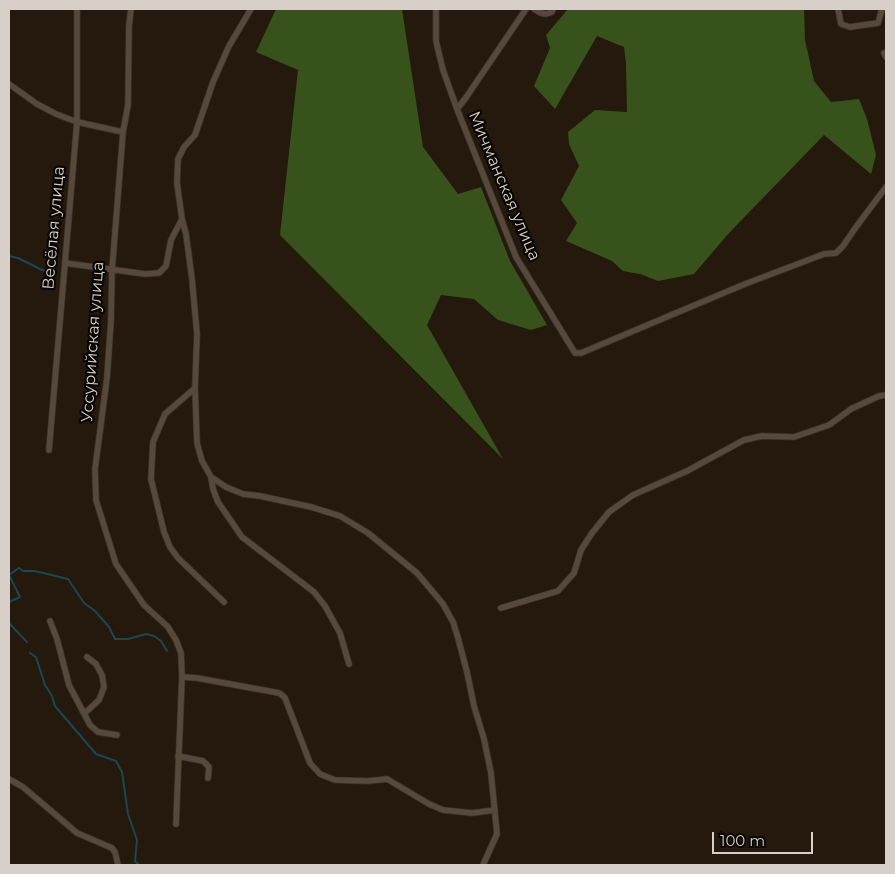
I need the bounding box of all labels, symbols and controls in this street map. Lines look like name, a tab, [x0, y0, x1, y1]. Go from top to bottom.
street label: Мичманская улица	[464, 109, 544, 263]
street label: Весёлая улица	[39, 166, 69, 290]
street label: Уссурийская улица	[78, 261, 108, 423]
scale bar	[715, 822, 816, 854]
text: 100 m	[720, 831, 765, 850]

